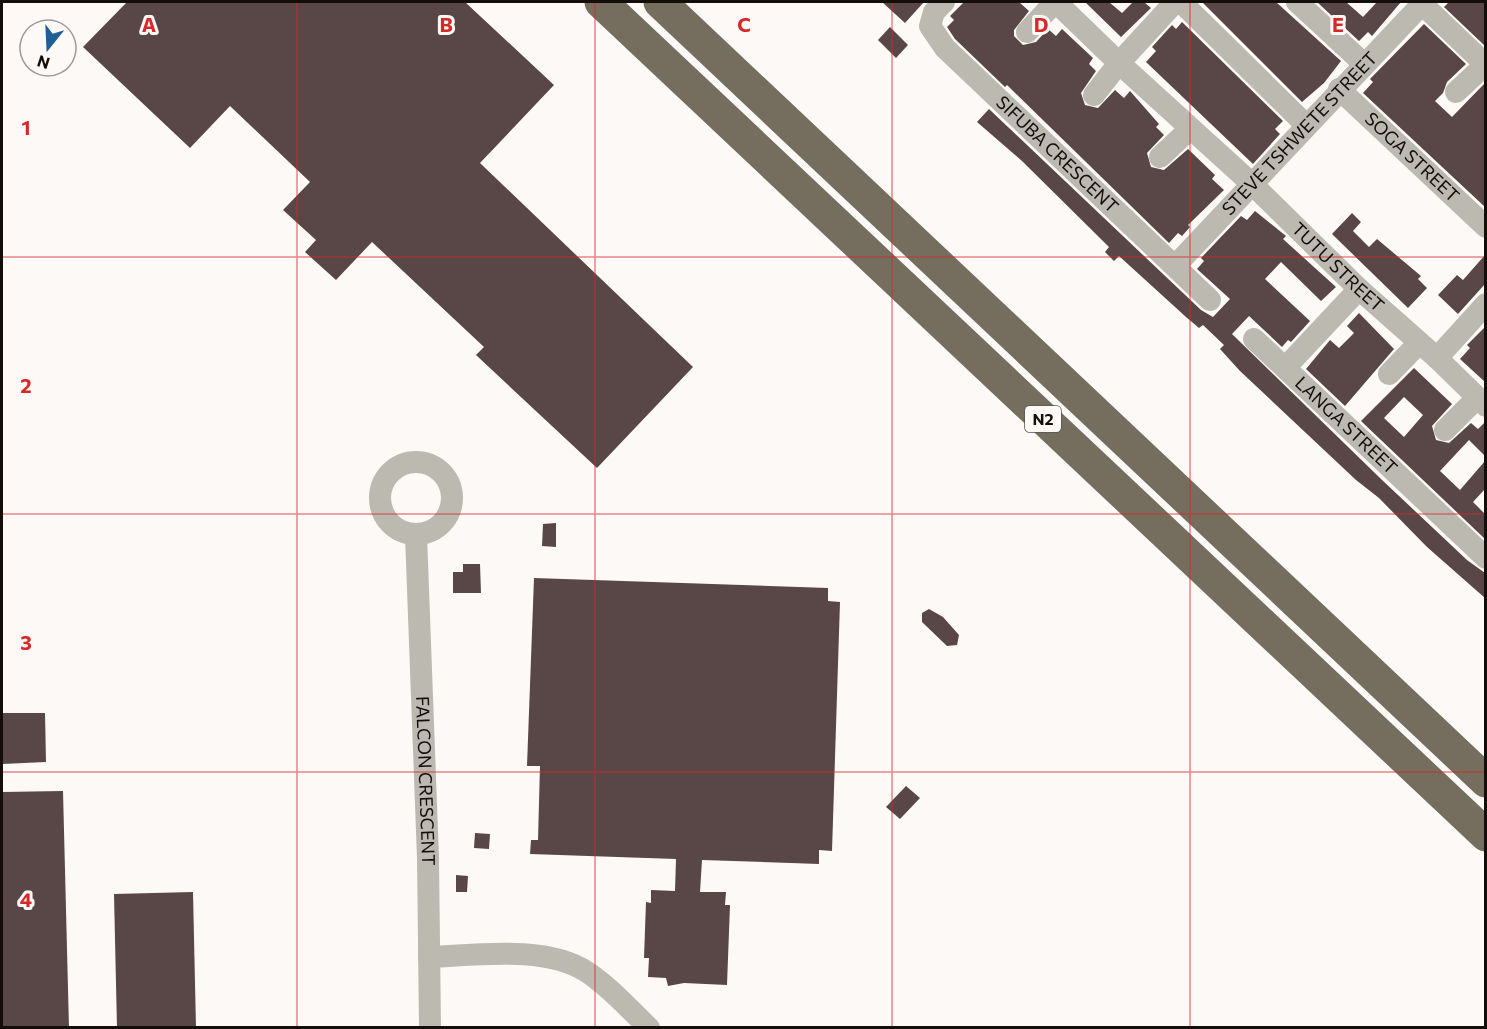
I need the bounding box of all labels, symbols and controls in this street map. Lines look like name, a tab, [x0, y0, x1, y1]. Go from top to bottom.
text: A	[142, 12, 156, 36]
text: B	[439, 12, 453, 36]
text: C	[737, 12, 751, 36]
text: D	[1034, 12, 1048, 36]
text: E	[1332, 12, 1344, 36]
north arrow	[18, 18, 78, 78]
street label: STEVE TSHWETE STREET	[1217, 47, 1381, 219]
text: N	[35, 52, 52, 74]
street label: SIFUBA CRESCENT	[992, 91, 1123, 217]
street label: SOGA STREET	[1361, 107, 1464, 206]
text: 1	[21, 115, 31, 139]
street label: TUTU STREET	[1288, 217, 1389, 316]
street label: LANGA STREET	[1291, 371, 1402, 478]
text: 2	[20, 373, 32, 397]
road number: N2	[1025, 406, 1061, 432]
text: 3	[20, 630, 32, 654]
street label: FALCON CRESCENT	[412, 695, 440, 866]
text: 4	[20, 887, 32, 911]

